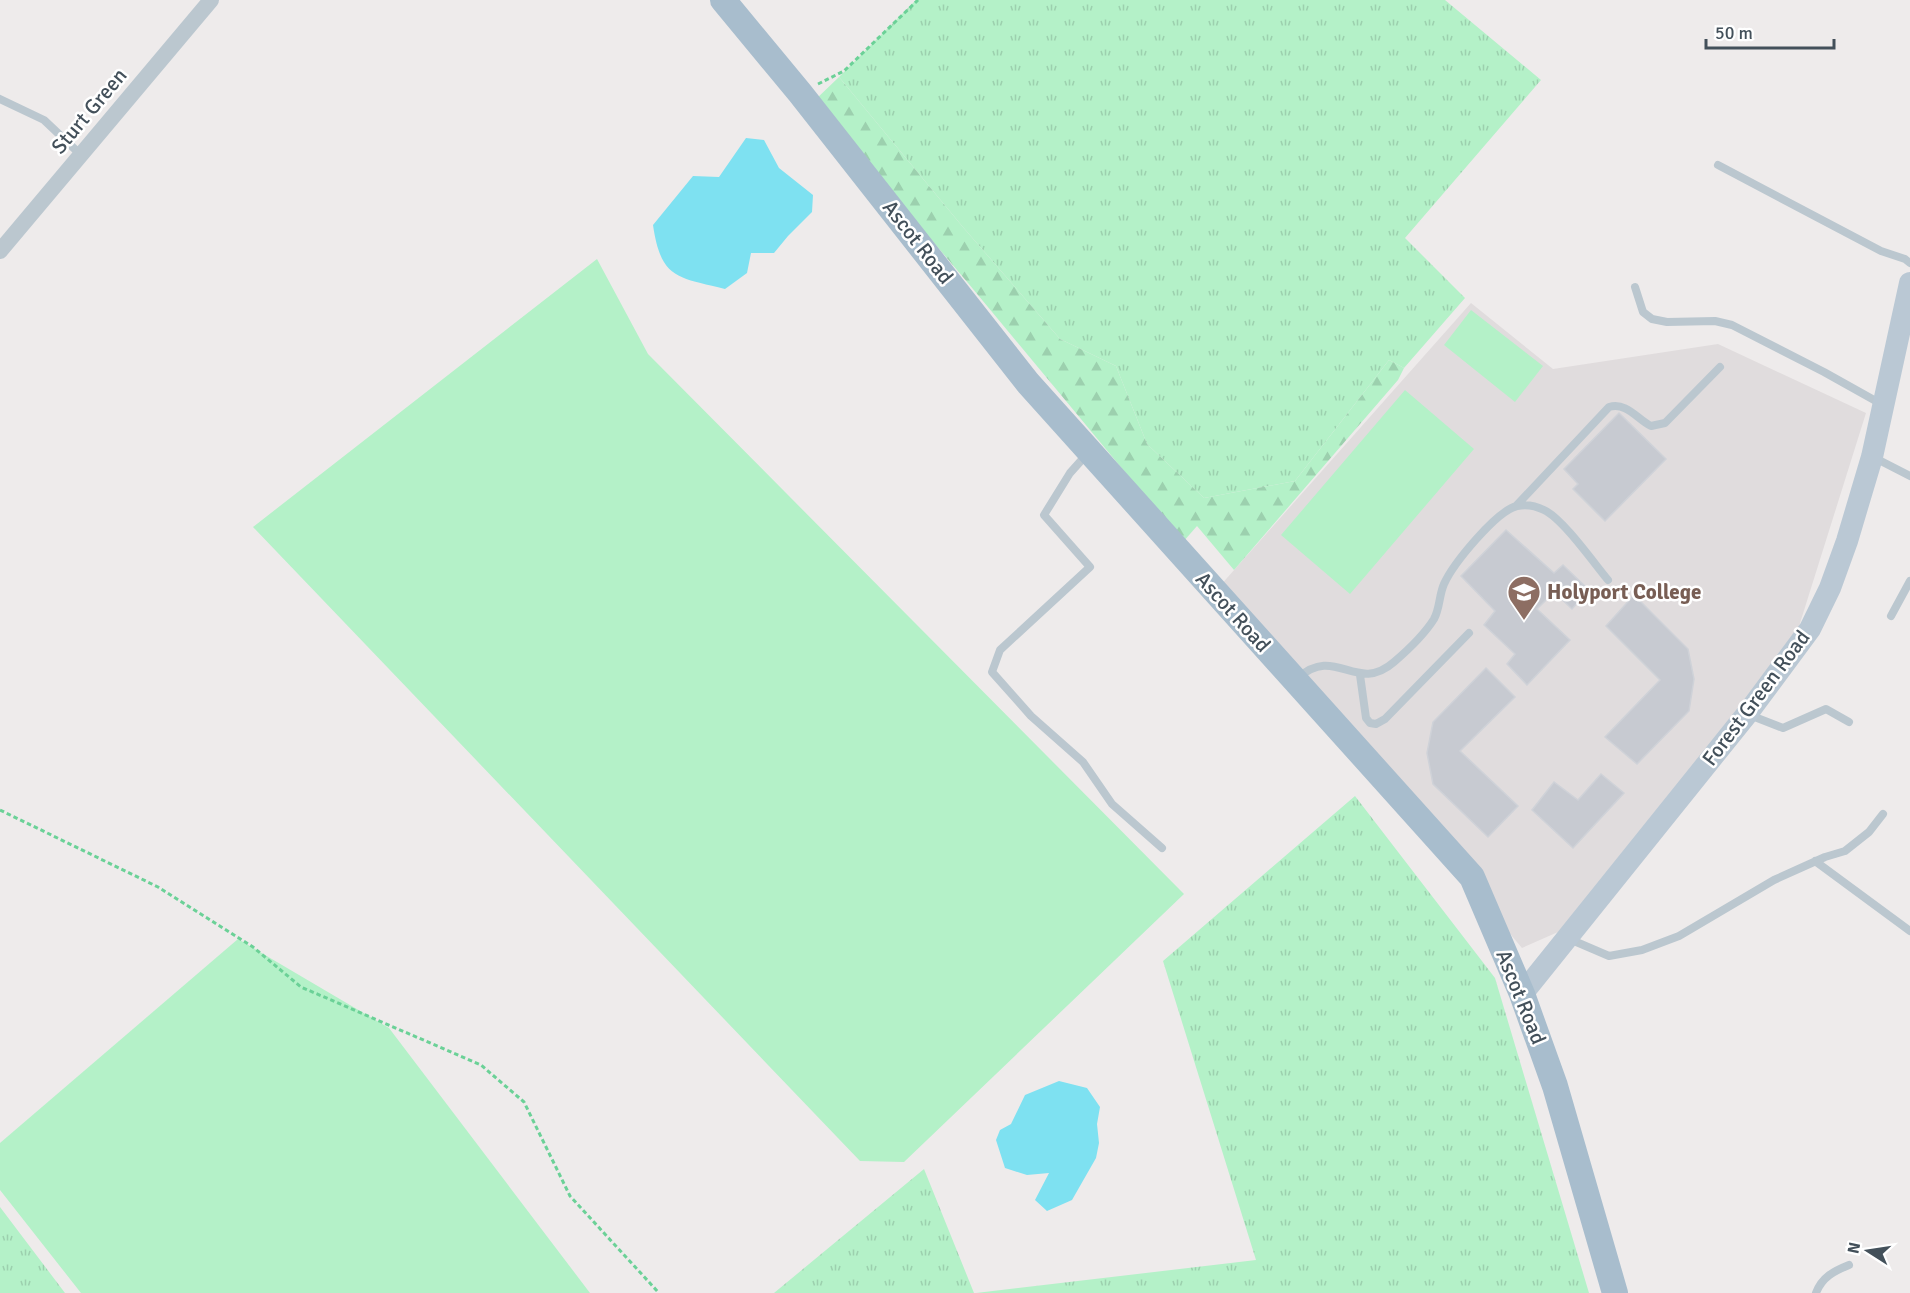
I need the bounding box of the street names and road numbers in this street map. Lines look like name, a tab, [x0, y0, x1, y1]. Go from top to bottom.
street label: Sturt Green	[46, 63, 132, 159]
street label: Ascot Road	[877, 195, 959, 289]
street label: Ascot Road	[1190, 566, 1276, 658]
street label: Forest Green Road	[1697, 625, 1815, 771]
street label: Ascot Road	[1490, 946, 1552, 1048]

